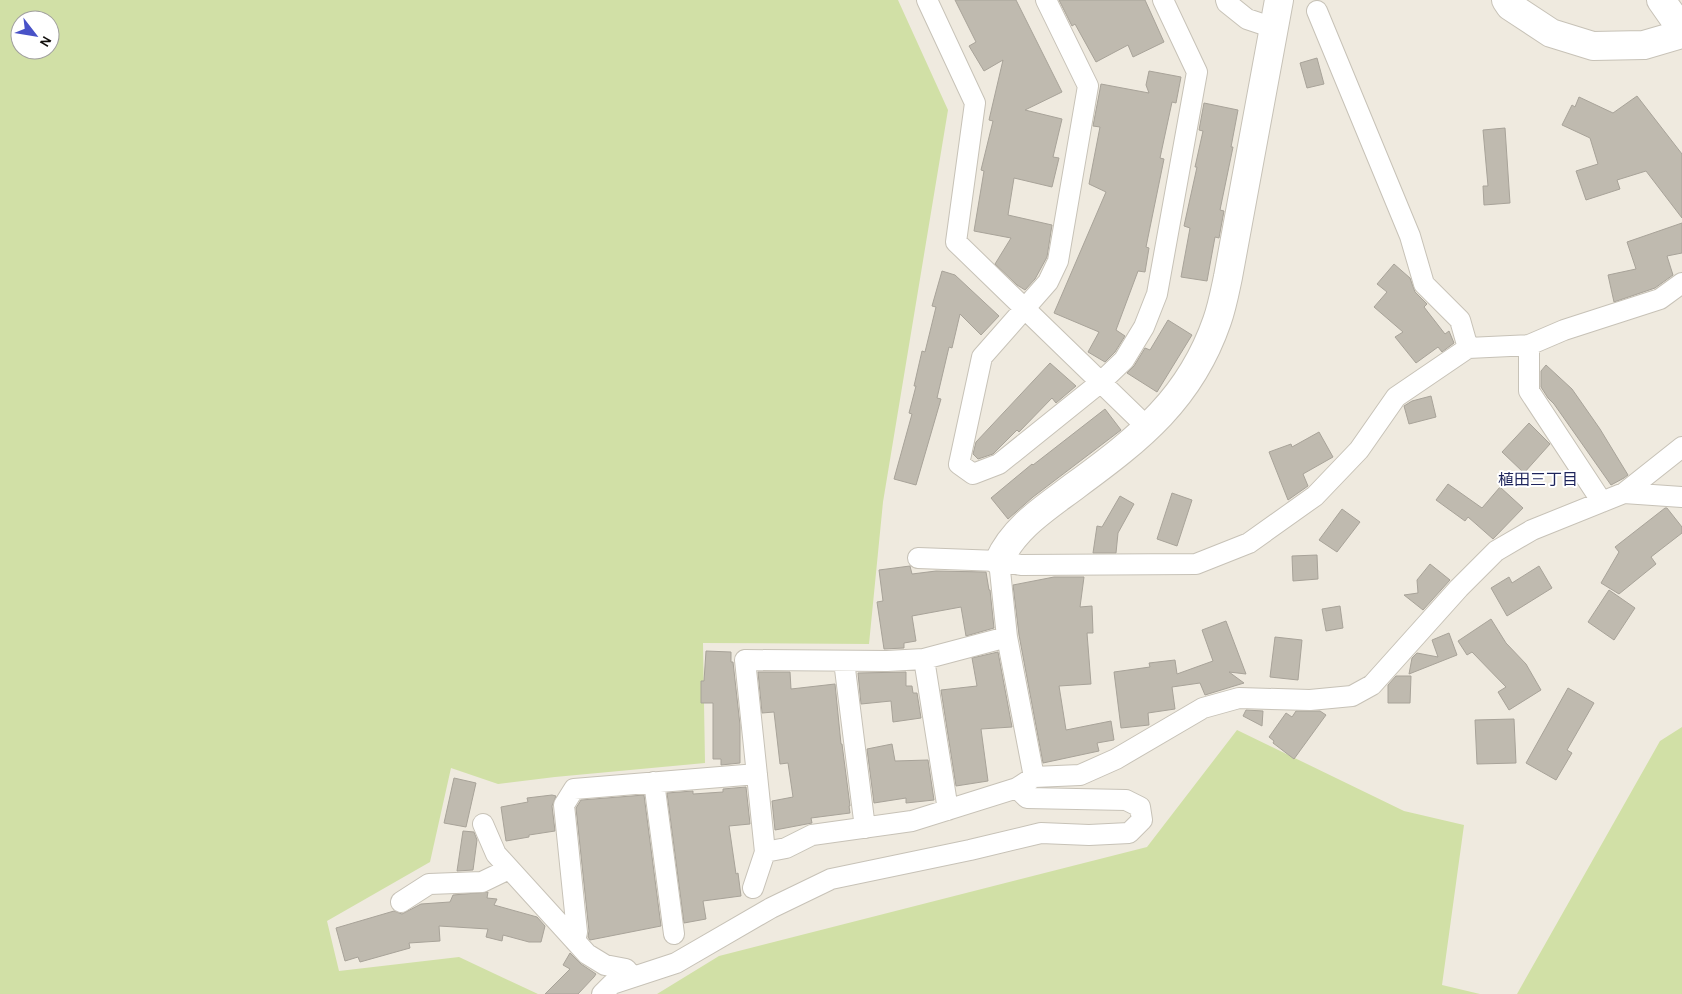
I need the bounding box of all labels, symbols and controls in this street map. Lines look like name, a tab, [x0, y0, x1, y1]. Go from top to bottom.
north arrow	[10, 10, 60, 60]
text: N	[37, 33, 54, 49]
district label: 植田三丁目	[1498, 471, 1578, 488]

